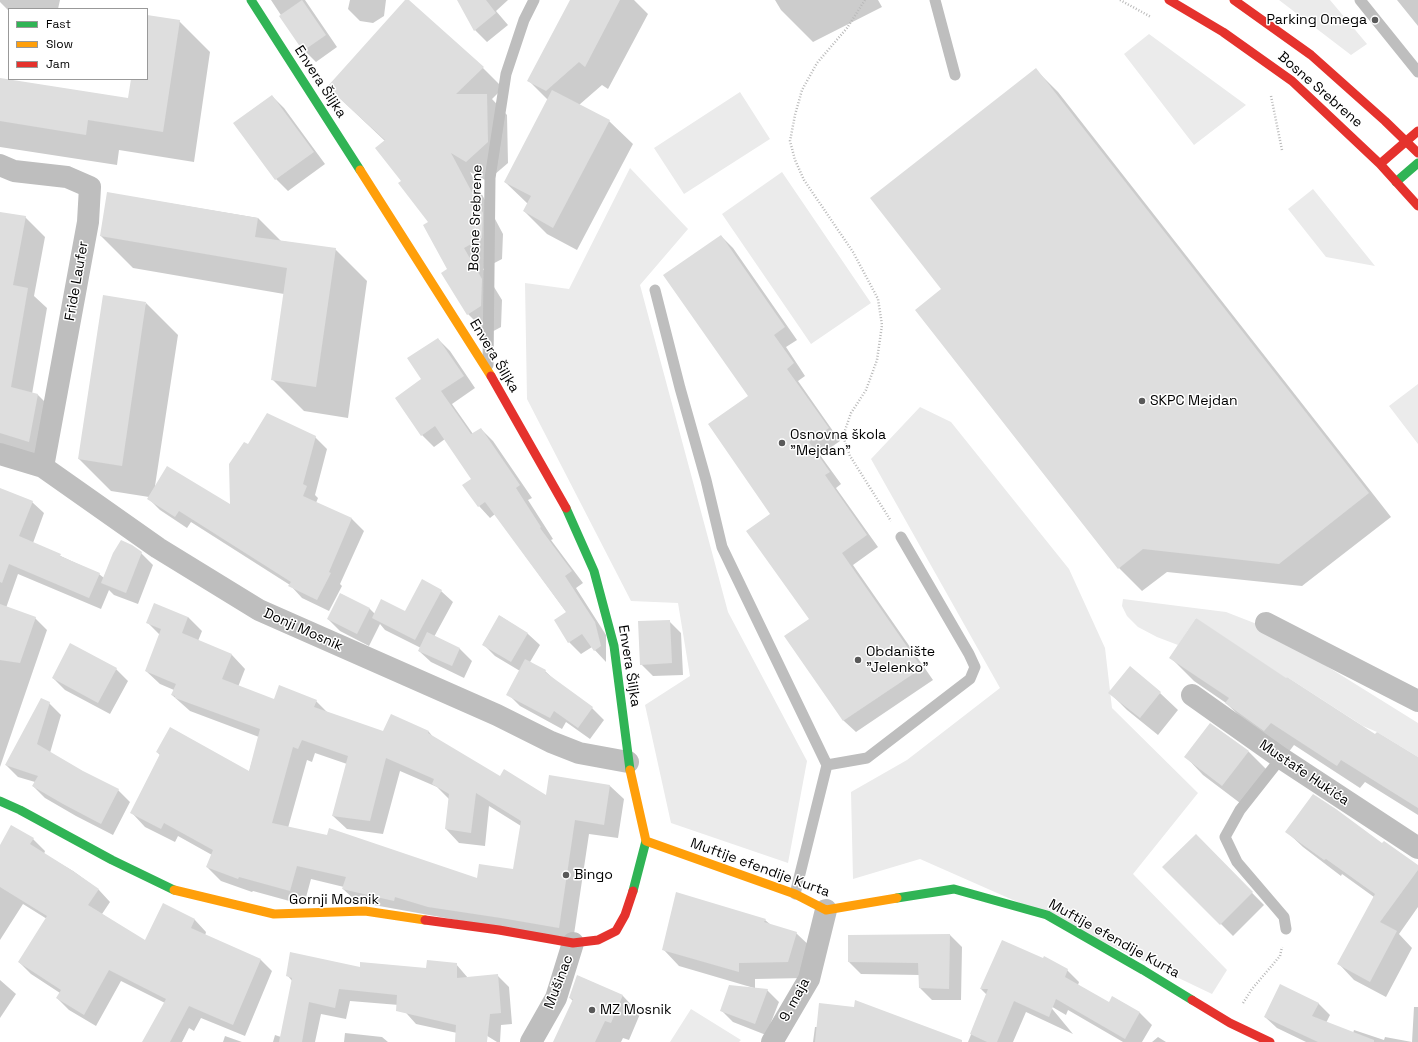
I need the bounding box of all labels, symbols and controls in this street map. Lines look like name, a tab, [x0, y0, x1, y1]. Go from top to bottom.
legend	[8, 8, 148, 80]
place label: Parking Omega	[1267, 12, 1367, 28]
marker: Parking Omega	[1370, 15, 1380, 25]
text: Fast	[46, 16, 71, 32]
text: Slow	[46, 36, 73, 52]
street label: Envera Šiljka	[290, 43, 350, 121]
street label: Bosne Srebrene	[1274, 49, 1366, 131]
text: Jam	[46, 56, 70, 72]
street label: Bosne Srebrene	[466, 164, 486, 272]
street label: Fride Laufer	[62, 240, 92, 322]
street label: Envera Šiljka	[465, 316, 523, 396]
place label: SKPC Mejdan	[1150, 393, 1238, 409]
marker: SKPC Mejdan	[1137, 396, 1147, 406]
place label: Osnovna škola "Mejdan"	[790, 427, 886, 460]
marker: Osnovna škola "Mejdan"	[777, 438, 787, 448]
street label: Donji Mosnik	[261, 605, 345, 655]
street label: Envera Šiljka	[614, 624, 644, 708]
place label: Obdanište "Jelenko"	[866, 644, 935, 676]
marker: Obdanište "Jelenko"	[853, 655, 863, 665]
street label: Mustafe Hukića	[1256, 737, 1352, 809]
street label: Muftije efendije Kurta	[688, 835, 832, 901]
place label: Bingo	[574, 867, 613, 883]
marker: Bingo	[561, 870, 571, 880]
street label: Gornji Mosnik	[289, 892, 379, 908]
street label: Muftije efendije Kurta	[1046, 896, 1182, 982]
street label: Mušinac	[541, 953, 577, 1011]
street label: 9. maja	[776, 975, 814, 1025]
place label: MZ Mosnik	[600, 1002, 671, 1018]
marker: MZ Mosnik	[587, 1005, 597, 1015]

